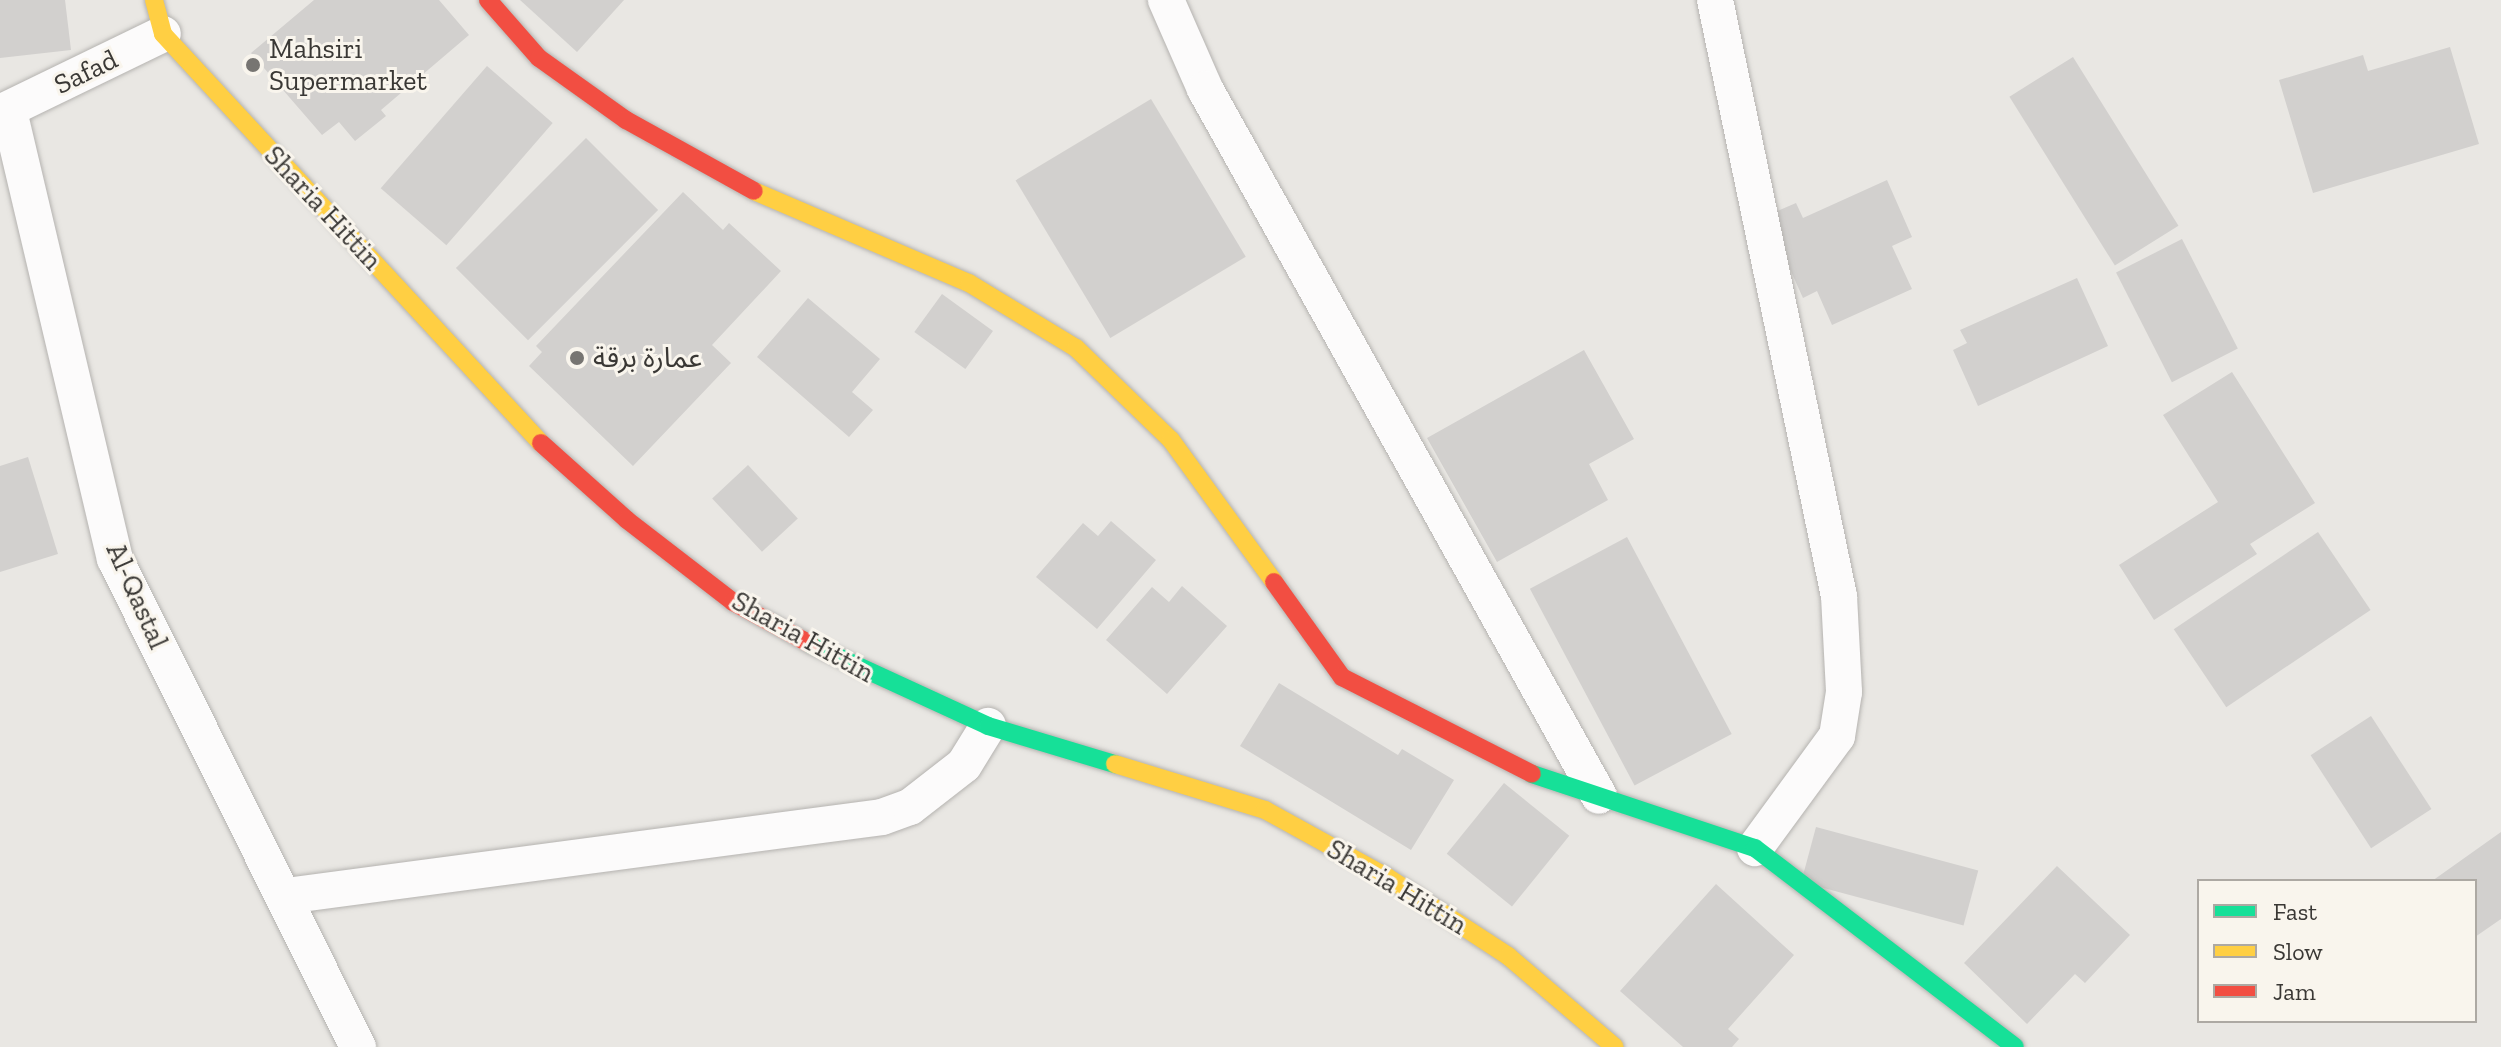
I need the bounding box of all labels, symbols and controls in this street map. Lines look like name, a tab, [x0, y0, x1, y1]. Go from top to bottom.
place label: Mahsiri Supermarket	[269, 32, 427, 98]
street label: Safad	[49, 42, 123, 102]
marker: Mahsiri Supermarket	[244, 56, 262, 74]
street label: Sharia Hittin	[257, 139, 389, 277]
place label: عمارة برقة	[593, 341, 702, 375]
marker: عمارة برقة	[568, 349, 586, 367]
street label: Al-Qastal	[99, 538, 175, 654]
street label: Sharia Hittin	[726, 584, 880, 690]
street label: Sharia Hittin	[1321, 832, 1473, 942]
legend	[2197, 879, 2477, 1023]
text: Fast	[2273, 897, 2317, 926]
text: Slow	[2273, 937, 2323, 966]
text: Jam	[2273, 977, 2316, 1006]

